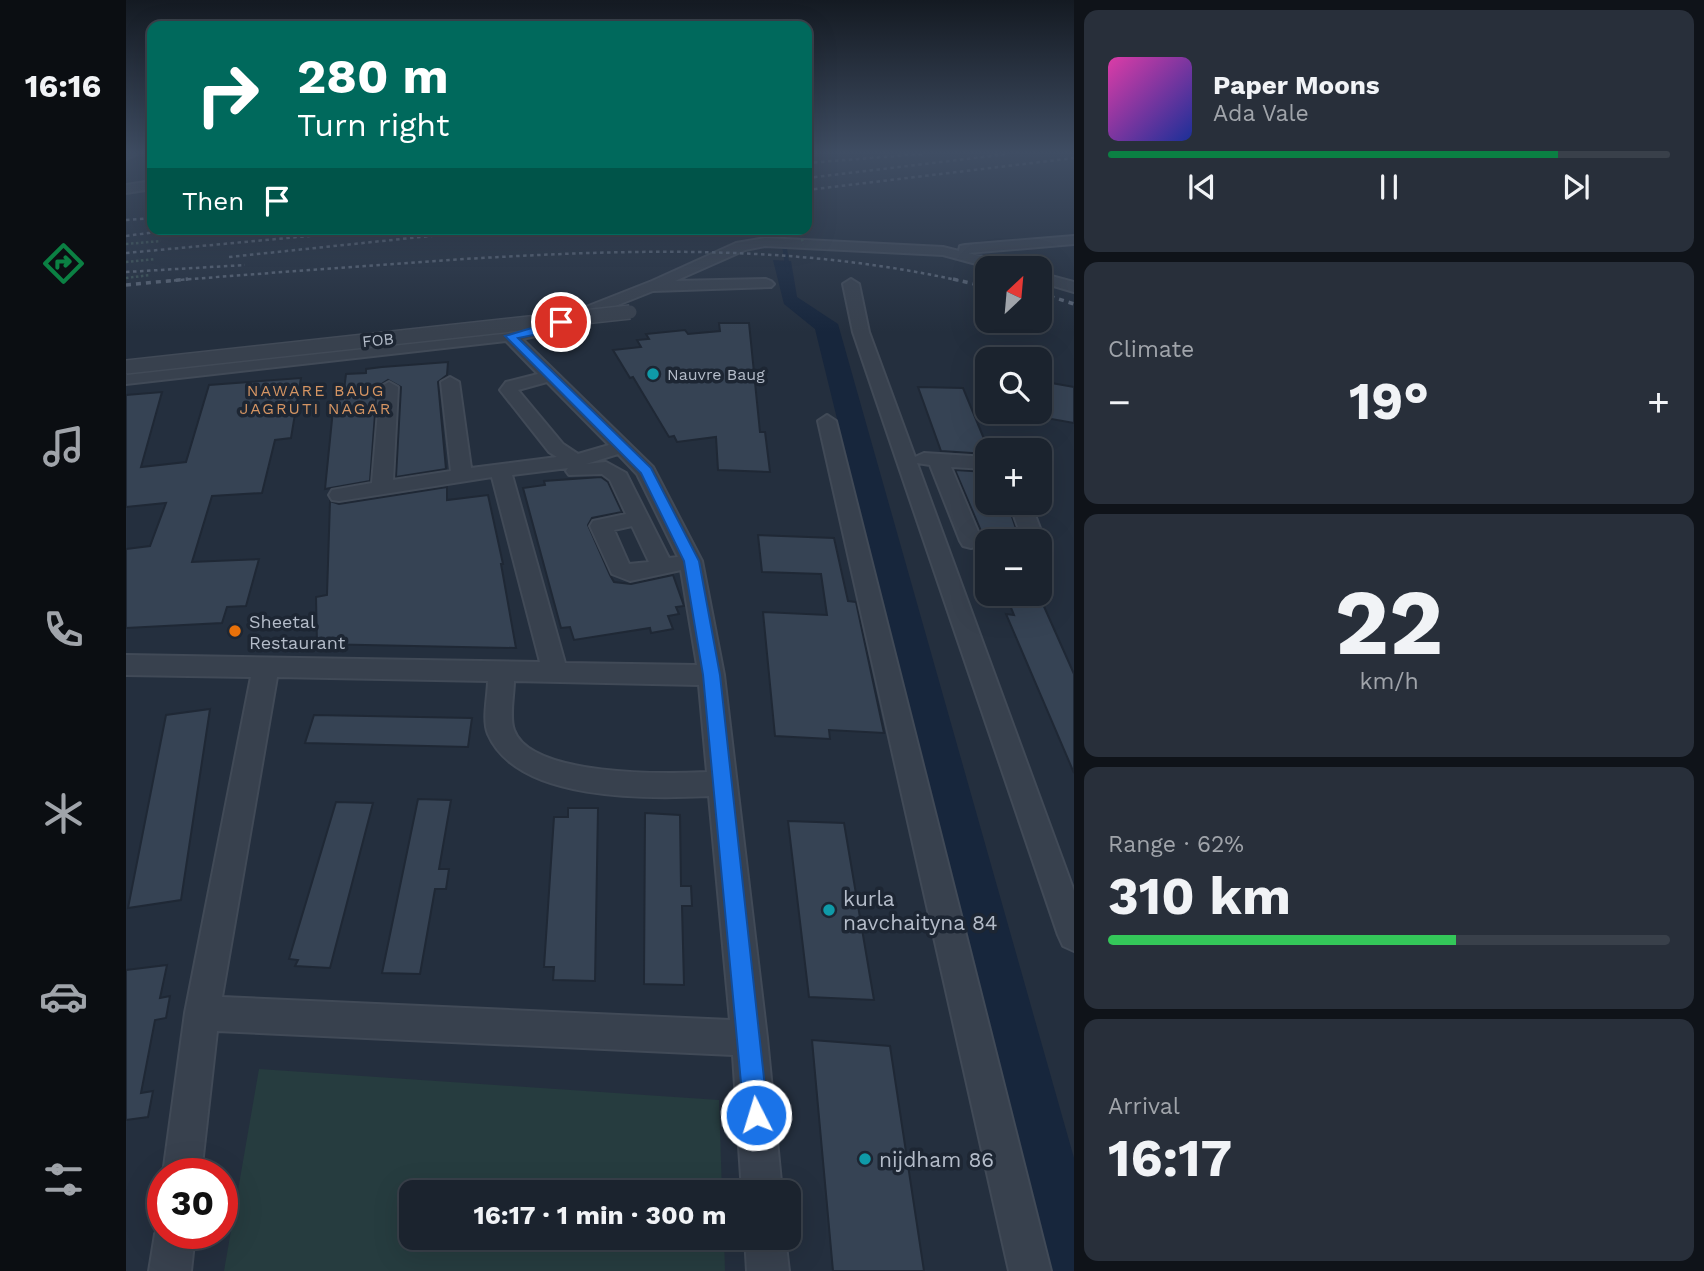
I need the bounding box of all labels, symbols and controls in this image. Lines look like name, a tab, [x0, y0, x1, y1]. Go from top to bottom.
text: 280 m	[297, 47, 449, 105]
icon: right	[182, 49, 273, 140]
text: 16:16	[25, 67, 101, 105]
text: Paper Moons	[1213, 70, 1380, 100]
text: Ada Vale	[1213, 100, 1309, 127]
text: Turn right	[297, 106, 449, 144]
icon: previous	[1183, 168, 1221, 206]
icon: pause	[1370, 168, 1408, 206]
icon: next	[1557, 168, 1595, 206]
icon: arrive	[258, 182, 296, 220]
text: Then	[182, 186, 244, 216]
icon: directions	[39, 239, 88, 288]
north arrow	[975, 256, 1052, 332]
map controls	[975, 256, 1052, 606]
pin	[531, 292, 591, 352]
icon: arrive	[542, 303, 580, 341]
street label: FOB	[361, 329, 395, 351]
text: Climate	[1108, 336, 1194, 363]
button: search	[975, 347, 1052, 424]
place label: Nauvre Baug	[667, 365, 765, 384]
marker: Nauvre Baug	[645, 366, 661, 382]
text: 19°	[1349, 371, 1429, 432]
text: −	[1108, 380, 1131, 424]
text: +	[1647, 380, 1670, 424]
district label: NAWARE BAUG JAGRUTI NAGAR	[239, 381, 393, 418]
icon: music	[39, 422, 88, 471]
button: +	[975, 438, 1052, 515]
button: −	[975, 529, 1052, 606]
text: 22	[1335, 569, 1443, 676]
icon: phone	[39, 605, 88, 654]
place label: Sheetal Restaurant	[249, 611, 346, 653]
marker: Sheetal Restaurant	[227, 623, 243, 639]
text: km/h	[1359, 668, 1419, 695]
icon: climate	[39, 789, 88, 838]
text: Range · 62%	[1108, 831, 1244, 858]
text: 310 km	[1108, 866, 1291, 927]
place label: kurla navchaityna 84	[843, 886, 998, 935]
marker: kurla navchaityna 84	[821, 902, 837, 918]
icon: car	[39, 972, 88, 1021]
position arrow	[719, 1078, 793, 1152]
text: Arrival	[1108, 1093, 1180, 1120]
text: 16:17	[1108, 1128, 1232, 1189]
place label: nijdham 86	[879, 1147, 994, 1172]
marker: nijdham 86	[857, 1151, 873, 1167]
icon: filters	[39, 1155, 88, 1204]
speed limit sign: 30	[147, 1158, 238, 1249]
text: 16:17 · 1 min · 300 m	[474, 1200, 726, 1230]

